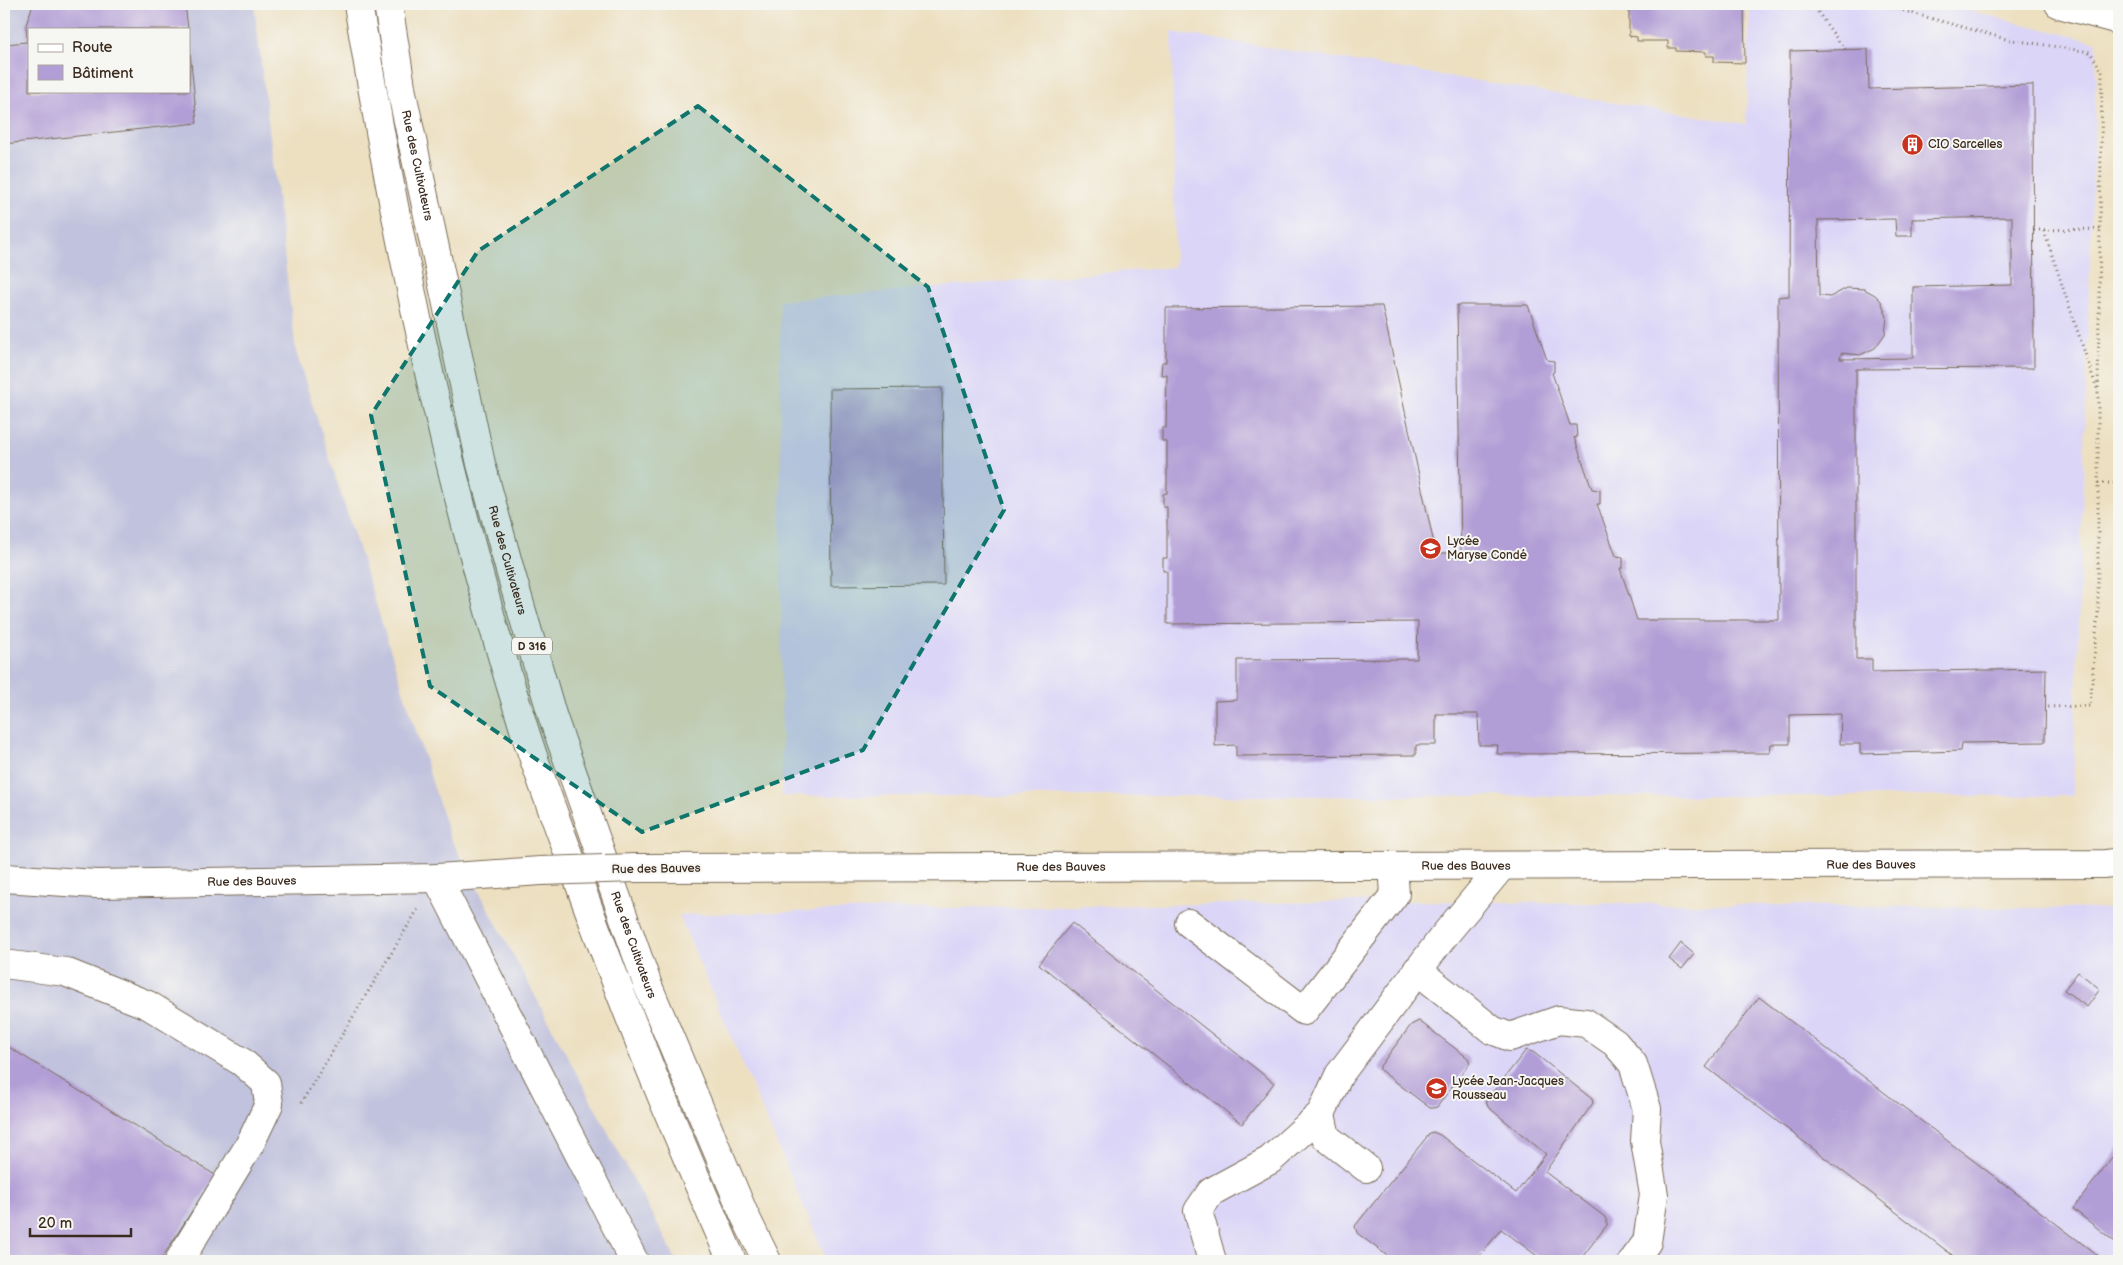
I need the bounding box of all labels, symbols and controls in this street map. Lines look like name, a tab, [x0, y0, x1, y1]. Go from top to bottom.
legend	[28, 28, 190, 92]
text: Route	[72, 38, 113, 57]
text: Bâtiment	[72, 64, 134, 83]
street label: Rue des Cultivateurs	[398, 109, 436, 222]
building icon: CIO Sarcelles	[1900, 132, 1924, 156]
place label: CIO Sarcelles	[1928, 137, 2002, 152]
street label: Rue des Cultivateurs	[485, 504, 530, 616]
place label: Lycée Maryse Condé	[1447, 534, 1527, 563]
school or university icon: Lycée Maryse Condé	[1419, 536, 1443, 560]
road number: D 316	[512, 637, 552, 654]
street label: Rue des Bauves	[1826, 857, 1916, 872]
street label: Rue des Bauves	[1421, 858, 1511, 873]
street label: Rue des Bauves	[1016, 859, 1106, 874]
street label: Rue des Bauves	[611, 861, 701, 877]
street label: Rue des Bauves	[207, 873, 297, 890]
street label: Rue des Cultivateurs	[607, 889, 660, 1001]
place label: Lycée Jean-Jacques Rousseau	[1452, 1074, 1564, 1103]
school or university icon: Lycée Jean-Jacques Rousseau	[1424, 1076, 1448, 1100]
scale bar	[30, 1205, 131, 1237]
text: 20 m	[38, 1214, 72, 1233]

